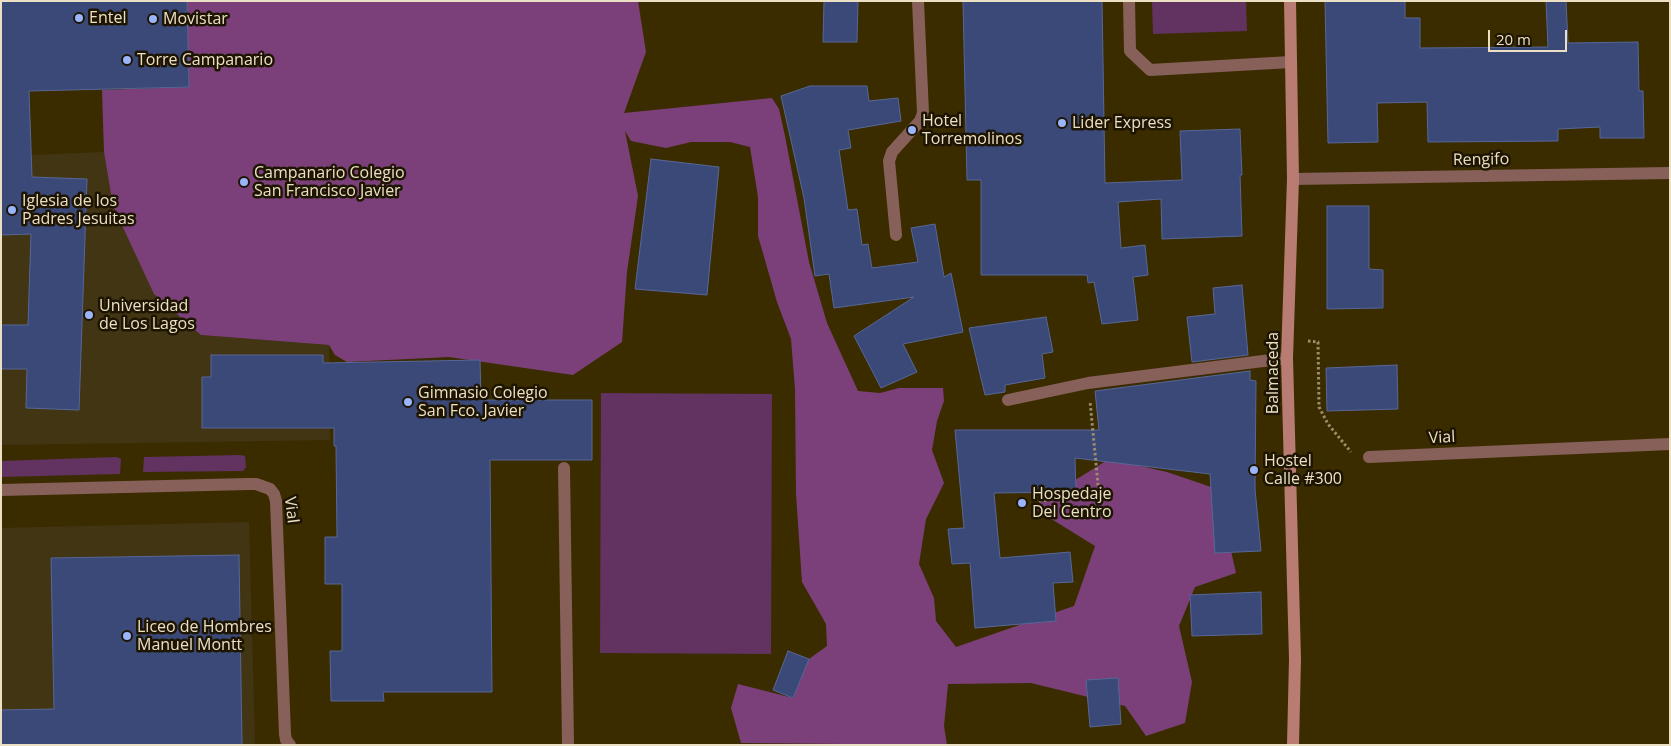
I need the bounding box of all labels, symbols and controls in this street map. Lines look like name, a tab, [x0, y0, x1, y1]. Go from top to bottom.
place label: Entel	[89, 8, 126, 28]
place label: Movistar	[163, 9, 228, 29]
marker: Entel	[73, 12, 85, 24]
marker: Movistar	[147, 13, 159, 25]
scale bar	[1491, 20, 1570, 52]
text: 20 m	[1496, 29, 1531, 49]
place label: Torre Campanario	[137, 50, 273, 70]
marker: Torre Campanario	[121, 54, 133, 66]
place label: Hotel Torremolinos	[922, 111, 1022, 149]
place label: Lider Express	[1072, 113, 1172, 133]
marker: Lider Express	[1056, 117, 1068, 129]
marker: Hotel Torremolinos	[906, 124, 918, 136]
street label: Rengifo	[1453, 150, 1509, 170]
place label: Campanario Colegio San Francisco Javier	[254, 163, 405, 201]
marker: Campanario Colegio San Francisco Javier	[238, 176, 250, 188]
place label: Iglesia de los Padres Jesuitas	[22, 191, 135, 229]
marker: Iglesia de los Padres Jesuitas	[6, 204, 18, 216]
place label: Universidad de Los Lagos	[99, 296, 195, 334]
marker: Universidad de Los Lagos	[83, 309, 95, 321]
street label: Balmaceda	[1263, 332, 1283, 414]
place label: Gimnasio Colegio San Fco. Javier	[418, 383, 548, 421]
marker: Gimnasio Colegio San Fco. Javier	[402, 396, 414, 408]
street label: Vial	[1428, 428, 1456, 448]
place label: Hostel Calle #300	[1264, 451, 1342, 489]
marker: Hostel Calle #300	[1248, 464, 1260, 476]
place label: Hospedaje Del Centro	[1032, 484, 1112, 522]
street label: Vial	[280, 496, 302, 524]
marker: Hospedaje Del Centro	[1016, 497, 1028, 509]
place label: Liceo de Hombres Manuel Montt	[137, 617, 272, 655]
marker: Liceo de Hombres Manuel Montt	[121, 630, 133, 642]

